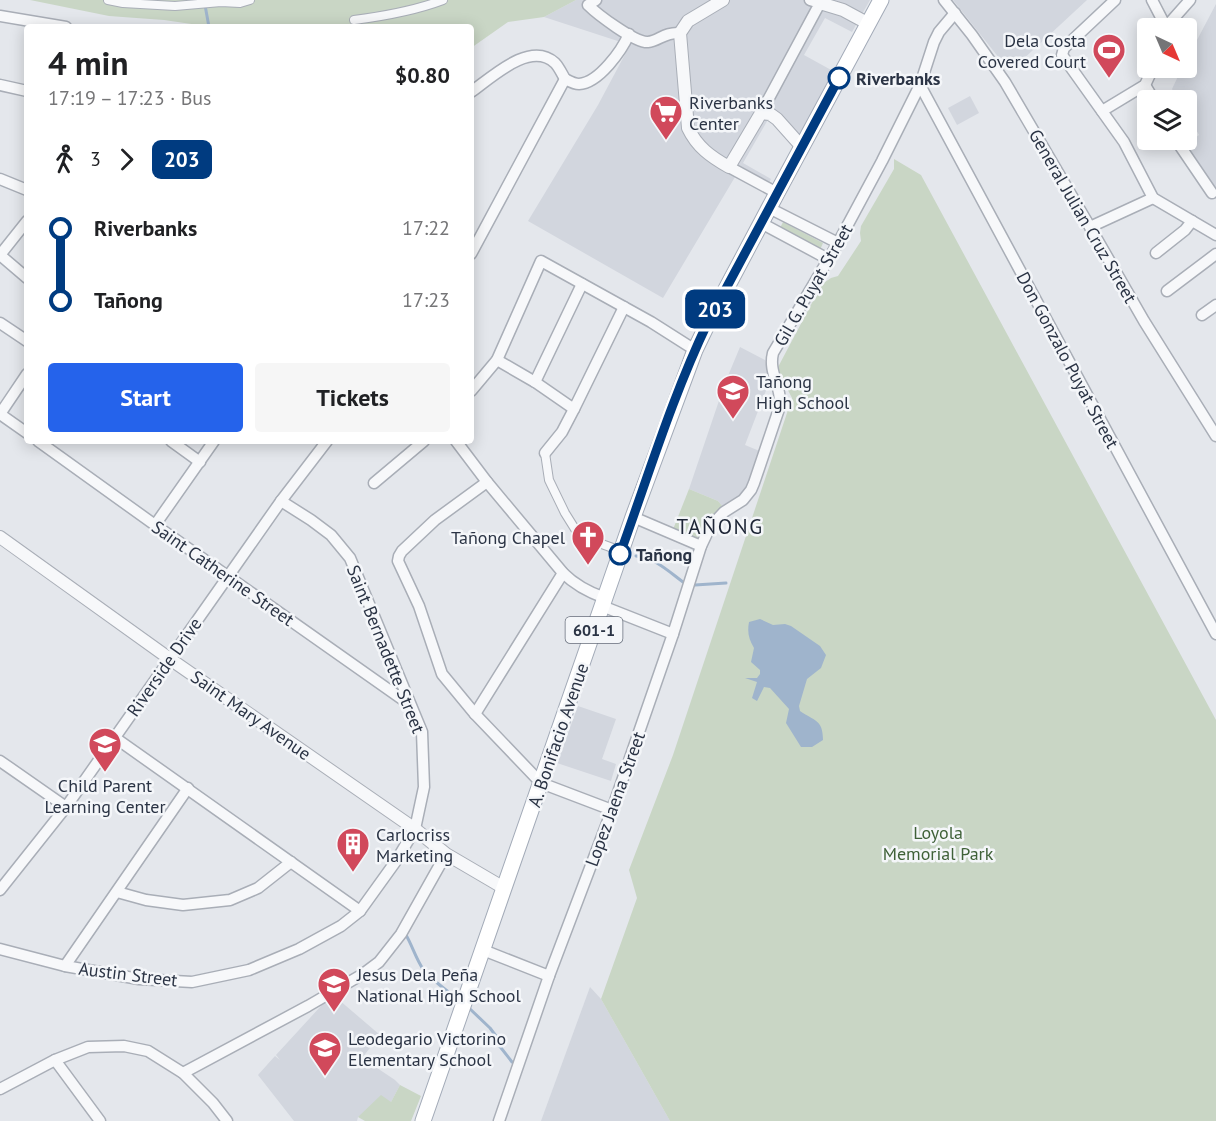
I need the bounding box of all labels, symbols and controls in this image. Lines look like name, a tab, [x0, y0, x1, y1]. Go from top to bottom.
north arrow	[1137, 18, 1197, 78]
map controls	[1137, 18, 1197, 150]
place label: Dela Costa Covered Court	[978, 29, 1086, 73]
sports icon: Dela Costa Covered Court	[1091, 32, 1127, 79]
text: 4 min	[48, 41, 129, 84]
text: $0.80	[395, 61, 450, 89]
marker: Riverbanks	[828, 67, 850, 89]
place label: Riverbanks	[856, 67, 941, 90]
text: 17:19 – 17:23 · Bus	[48, 85, 212, 111]
button: layers	[1137, 90, 1197, 150]
place label: Riverbanks Center	[689, 91, 773, 135]
supermarket icon: Riverbanks Center	[648, 94, 684, 141]
street label: General Julian Cruz Street	[1024, 125, 1142, 307]
icon: walk	[48, 143, 81, 176]
icon: forward	[110, 143, 143, 176]
text: 3	[90, 146, 101, 172]
text: 203	[164, 146, 200, 173]
text: Riverbanks	[94, 214, 197, 242]
text: 17:22	[402, 215, 450, 241]
street label: Gil G. Puyat Street	[769, 220, 857, 350]
street label: Don Gonzalo Puyat Street	[1012, 268, 1124, 452]
text: Tañong	[94, 286, 163, 314]
text: 17:23	[402, 287, 450, 313]
line badge: 203	[680, 290, 750, 328]
text: 203	[697, 296, 733, 323]
button: Start	[48, 363, 243, 432]
button: Tickets	[255, 363, 450, 432]
place label: Tañong High School	[756, 370, 850, 414]
school or university icon: Tañong High School	[715, 373, 751, 420]
district label: TAÑONG	[676, 513, 764, 540]
street label: Saint Catherine Street	[147, 515, 299, 631]
church icon: Tañong Chapel	[570, 519, 606, 566]
place label: Tañong Chapel	[451, 526, 566, 549]
marker: Tañong	[609, 543, 631, 565]
place label: Tañong	[636, 543, 692, 566]
street label: Saint Bernadette Street	[342, 562, 430, 736]
street label: Riverside Drive	[121, 613, 207, 721]
road number: 601-1	[566, 617, 622, 643]
street label: A. Bonifacio Avenue	[523, 660, 593, 810]
street label: Saint Mary Avenue	[186, 665, 316, 765]
school or university icon: Child Parent Learning Center	[87, 726, 123, 773]
street label: Lopez Jaena Street	[580, 728, 650, 870]
place label: Child Parent Learning Center	[44, 774, 166, 818]
park label: Loyola Memorial Park	[883, 821, 994, 865]
place label: Carlocriss Marketing	[376, 823, 453, 867]
building icon: Carlocriss Marketing	[335, 826, 371, 873]
street label: Austin Street	[77, 957, 179, 991]
place label: Jesus Dela Peña National High School	[356, 963, 522, 1007]
school or university icon: Jesus Dela Peña National High School	[316, 966, 352, 1013]
place label: Leodegario Victorino Elementary School	[348, 1027, 506, 1071]
school or university icon: Leodegario Victorino Elementary School	[307, 1030, 343, 1077]

